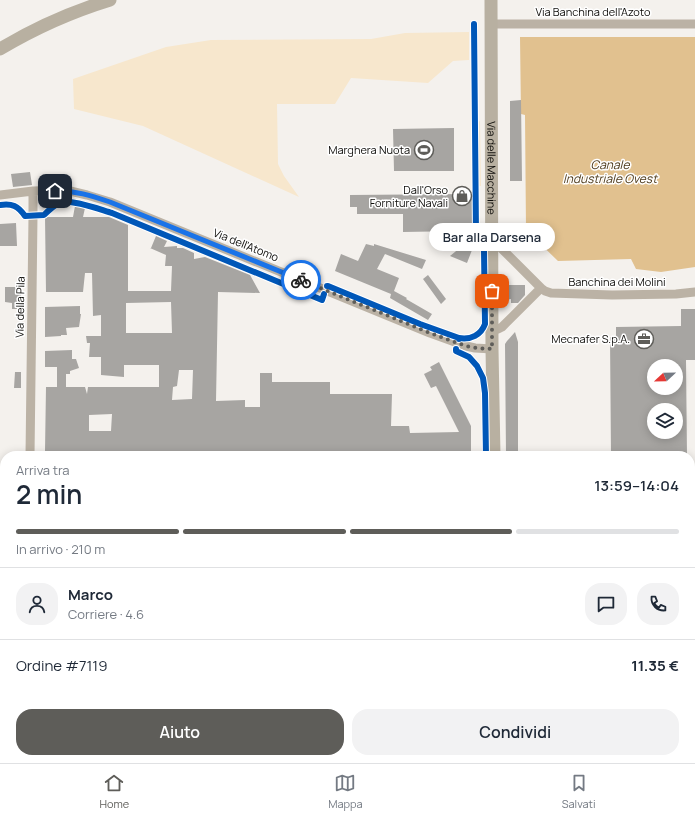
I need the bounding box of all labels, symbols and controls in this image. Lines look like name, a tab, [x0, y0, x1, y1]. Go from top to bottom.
street label: Via Banchina dell'Azoto	[535, 4, 651, 19]
street label: Via delle Macchine	[484, 121, 500, 215]
sports icon: Marghera Nuota	[413, 139, 435, 161]
place label: Marghera Nuota	[328, 142, 410, 157]
water label: Canale Industriale Ovest	[563, 156, 658, 187]
pin	[38, 174, 72, 208]
icon: home	[44, 180, 66, 202]
place label: Dall'Orso Forniture Navali	[370, 182, 448, 210]
shop icon: Dall'Orso Forniture Navali	[451, 185, 473, 207]
callout: Bar alla Darsena	[429, 223, 555, 251]
street label: Via dell'Atomo	[211, 225, 282, 265]
text: Bar alla Darsena	[443, 228, 541, 246]
courier	[281, 260, 321, 300]
icon: bike	[290, 269, 312, 291]
pin	[475, 274, 509, 308]
street label: Banchina dei Molini	[568, 274, 666, 289]
street label: Via della Pila	[11, 276, 28, 338]
icon: bag	[481, 280, 503, 302]
office icon: Mecnafer S.p.A.	[633, 328, 655, 350]
place label: Mecnafer S.p.A.	[551, 331, 630, 346]
north arrow	[647, 359, 683, 395]
map controls	[647, 359, 683, 439]
button: layers	[647, 403, 683, 439]
text: Arriva tra	[16, 461, 70, 479]
text: 13:59–14:04	[594, 475, 679, 496]
text: 2 min	[16, 476, 82, 512]
text: In arrivo · 210 m	[16, 540, 105, 558]
button: person	[16, 583, 58, 625]
button: chat	[585, 583, 627, 625]
button: phone	[637, 583, 679, 625]
text: Marco	[68, 584, 113, 605]
text: Corriere · 4.6	[68, 605, 144, 623]
text: Ordine #7119	[16, 655, 107, 676]
text: 11.35 €	[631, 655, 679, 676]
button: Aiuto	[16, 709, 344, 755]
button: Condividi	[352, 709, 679, 755]
tab: Home	[99, 772, 129, 811]
tab: Mappa	[328, 772, 363, 811]
tab: Salvati	[562, 772, 596, 811]

